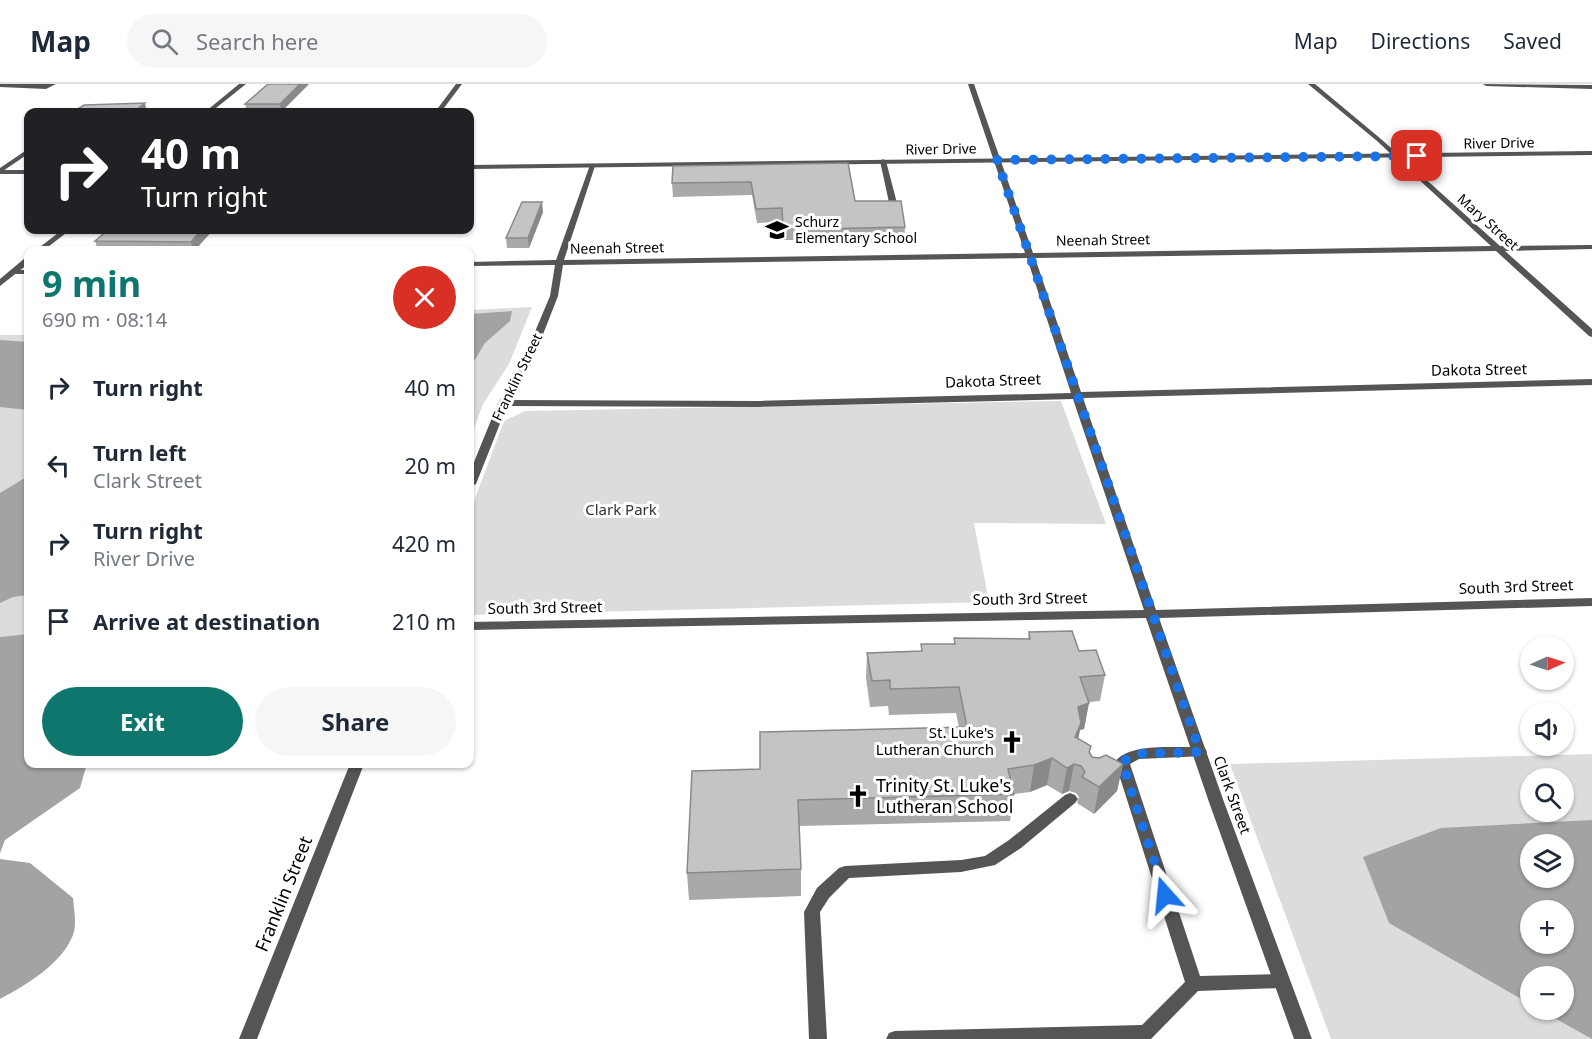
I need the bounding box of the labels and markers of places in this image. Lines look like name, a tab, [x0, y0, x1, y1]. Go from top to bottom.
pin	[1391, 130, 1442, 181]
place label: Schurz Elementary School	[795, 212, 917, 247]
school or university icon: Schurz Elementary School	[764, 217, 790, 243]
place label: St. Luke's Lutheran Church	[876, 722, 994, 759]
church icon: St. Luke's Lutheran Church	[999, 729, 1025, 755]
place label: Trinity St. Luke's Lutheran School	[876, 773, 1013, 818]
church icon: Trinity St. Luke's Lutheran School	[845, 783, 871, 809]

